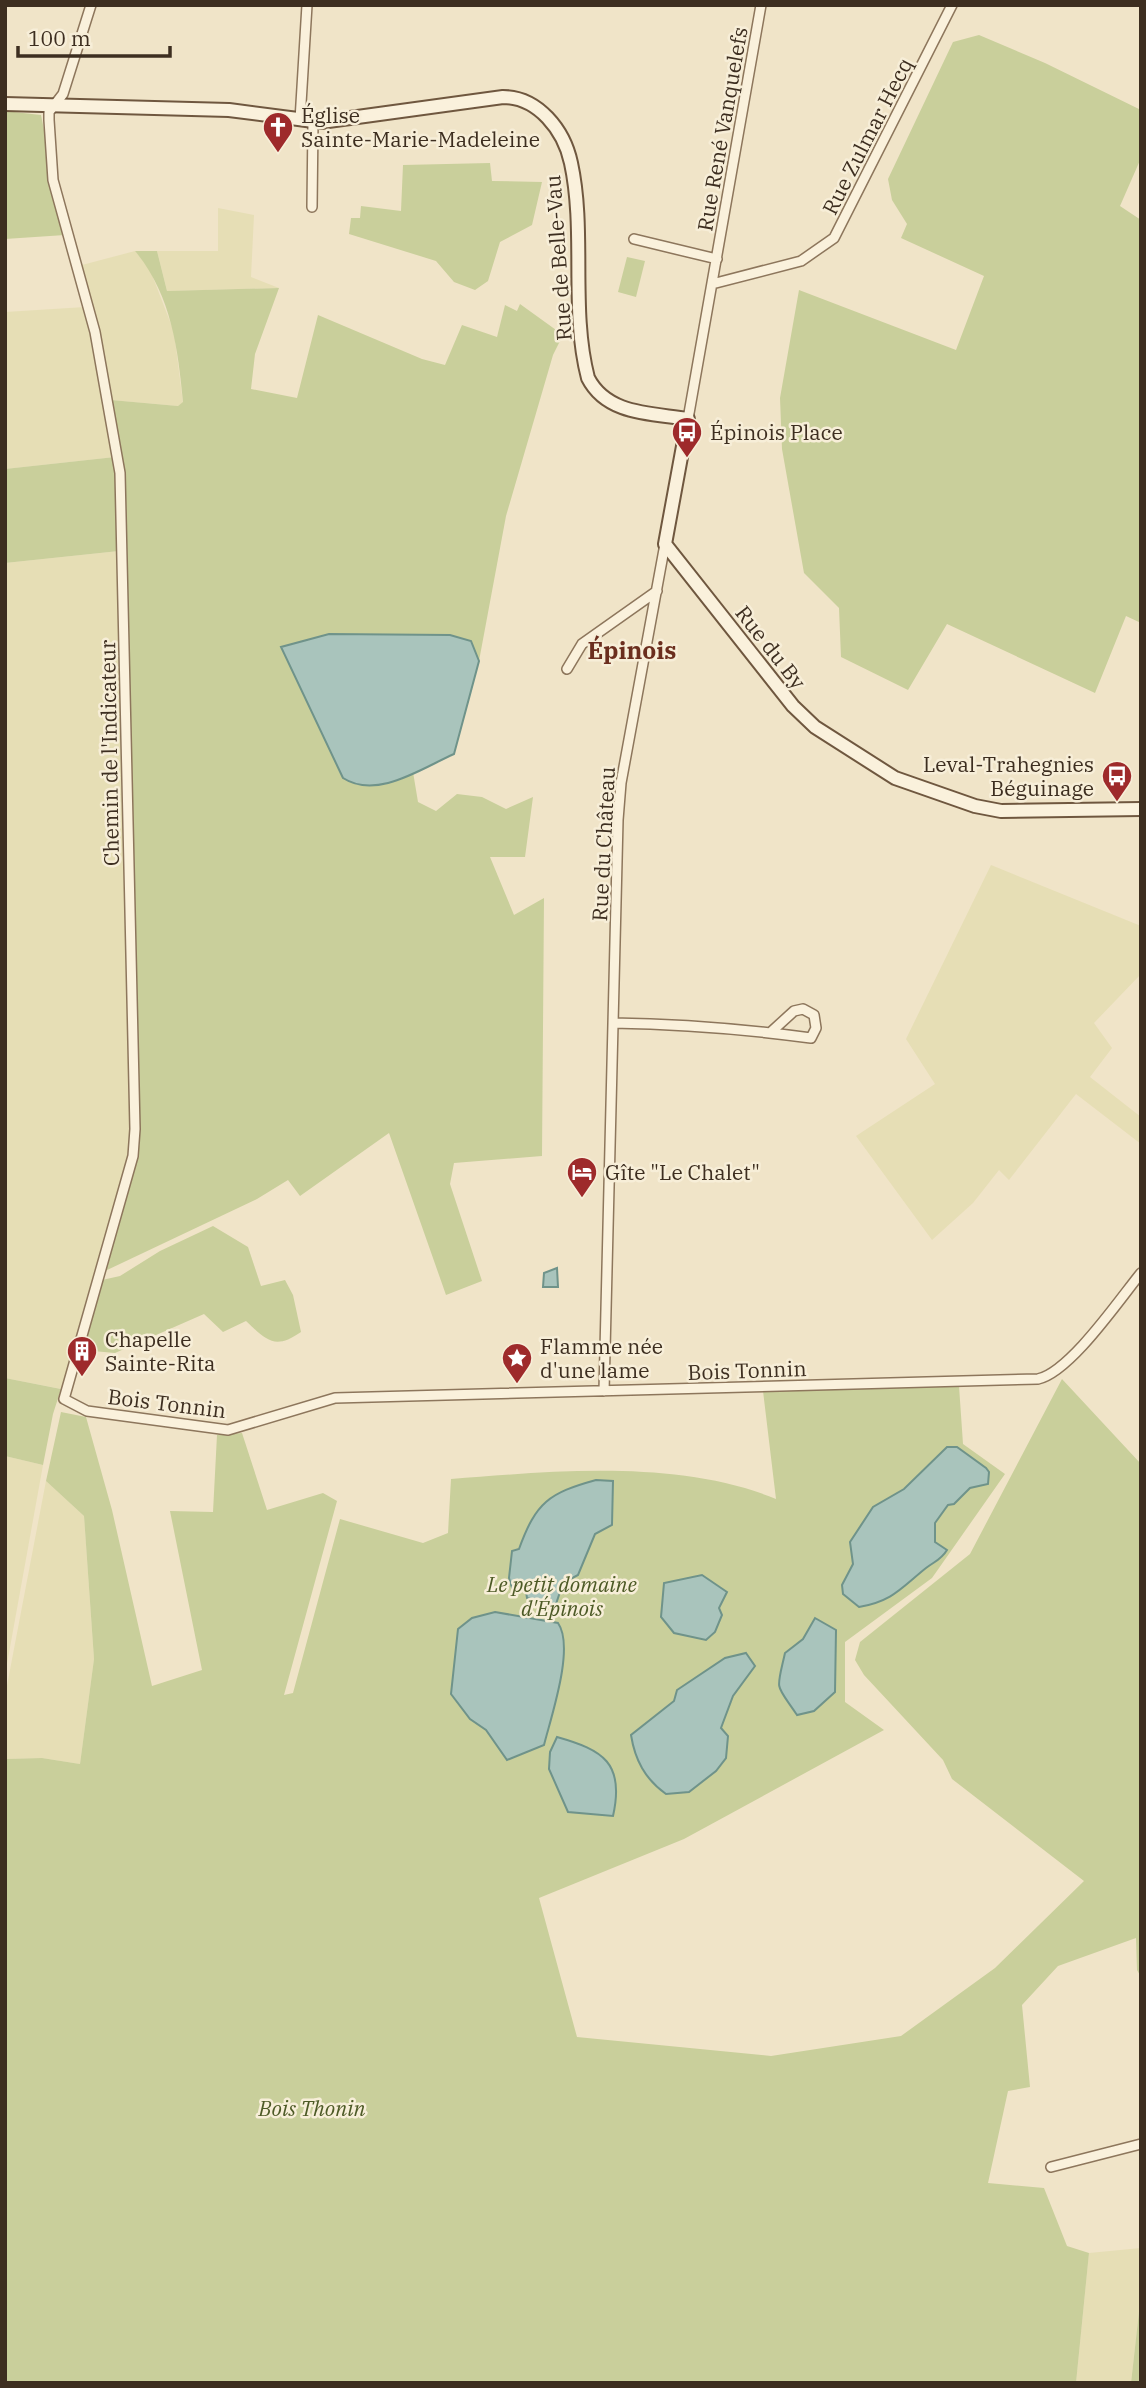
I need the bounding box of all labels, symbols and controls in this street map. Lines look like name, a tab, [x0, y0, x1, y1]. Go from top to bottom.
scale bar	[18, 14, 170, 58]
text: 100 m	[28, 24, 91, 52]
street label: Rue René Vanquelefs	[690, 25, 754, 233]
street label: Rue Zulmar Hecq	[815, 52, 919, 219]
place label: Église Sainte-Marie-Madeleine	[301, 101, 540, 153]
church icon: Église Sainte-Marie-Madeleine	[261, 110, 295, 154]
street label: Rue de Belle-Vau	[538, 174, 578, 342]
bus stop icon: Épinois Place	[670, 415, 704, 459]
place label: Épinois Place	[710, 418, 843, 446]
street label: Rue du By	[730, 599, 813, 695]
district label: Épinois	[587, 634, 677, 666]
street label: Chemin de l'Indicateur	[93, 639, 125, 866]
place label: Leval-Trahegnies Béguinage	[923, 750, 1094, 802]
bus stop icon: Leval-Trahegnies Béguinage	[1100, 759, 1134, 803]
street label: Rue du Château	[585, 766, 621, 922]
hotel icon: Gîte "Le Chalet"	[565, 1155, 599, 1199]
place label: Gîte "Le Chalet"	[605, 1158, 760, 1186]
place label: Chapelle Sainte-Rita	[105, 1325, 216, 1377]
place label: Flamme née d'une lame	[540, 1332, 663, 1384]
building icon: Chapelle Sainte-Rita	[65, 1334, 99, 1378]
place icon: Flamme née d'une lame	[500, 1341, 534, 1385]
street label: Bois Tonnin	[687, 1354, 807, 1386]
street label: Bois Tonnin	[106, 1382, 228, 1424]
park label: Le petit domaine d'Épinois	[486, 1570, 638, 1622]
park label: Bois Thonin	[258, 2094, 365, 2122]

